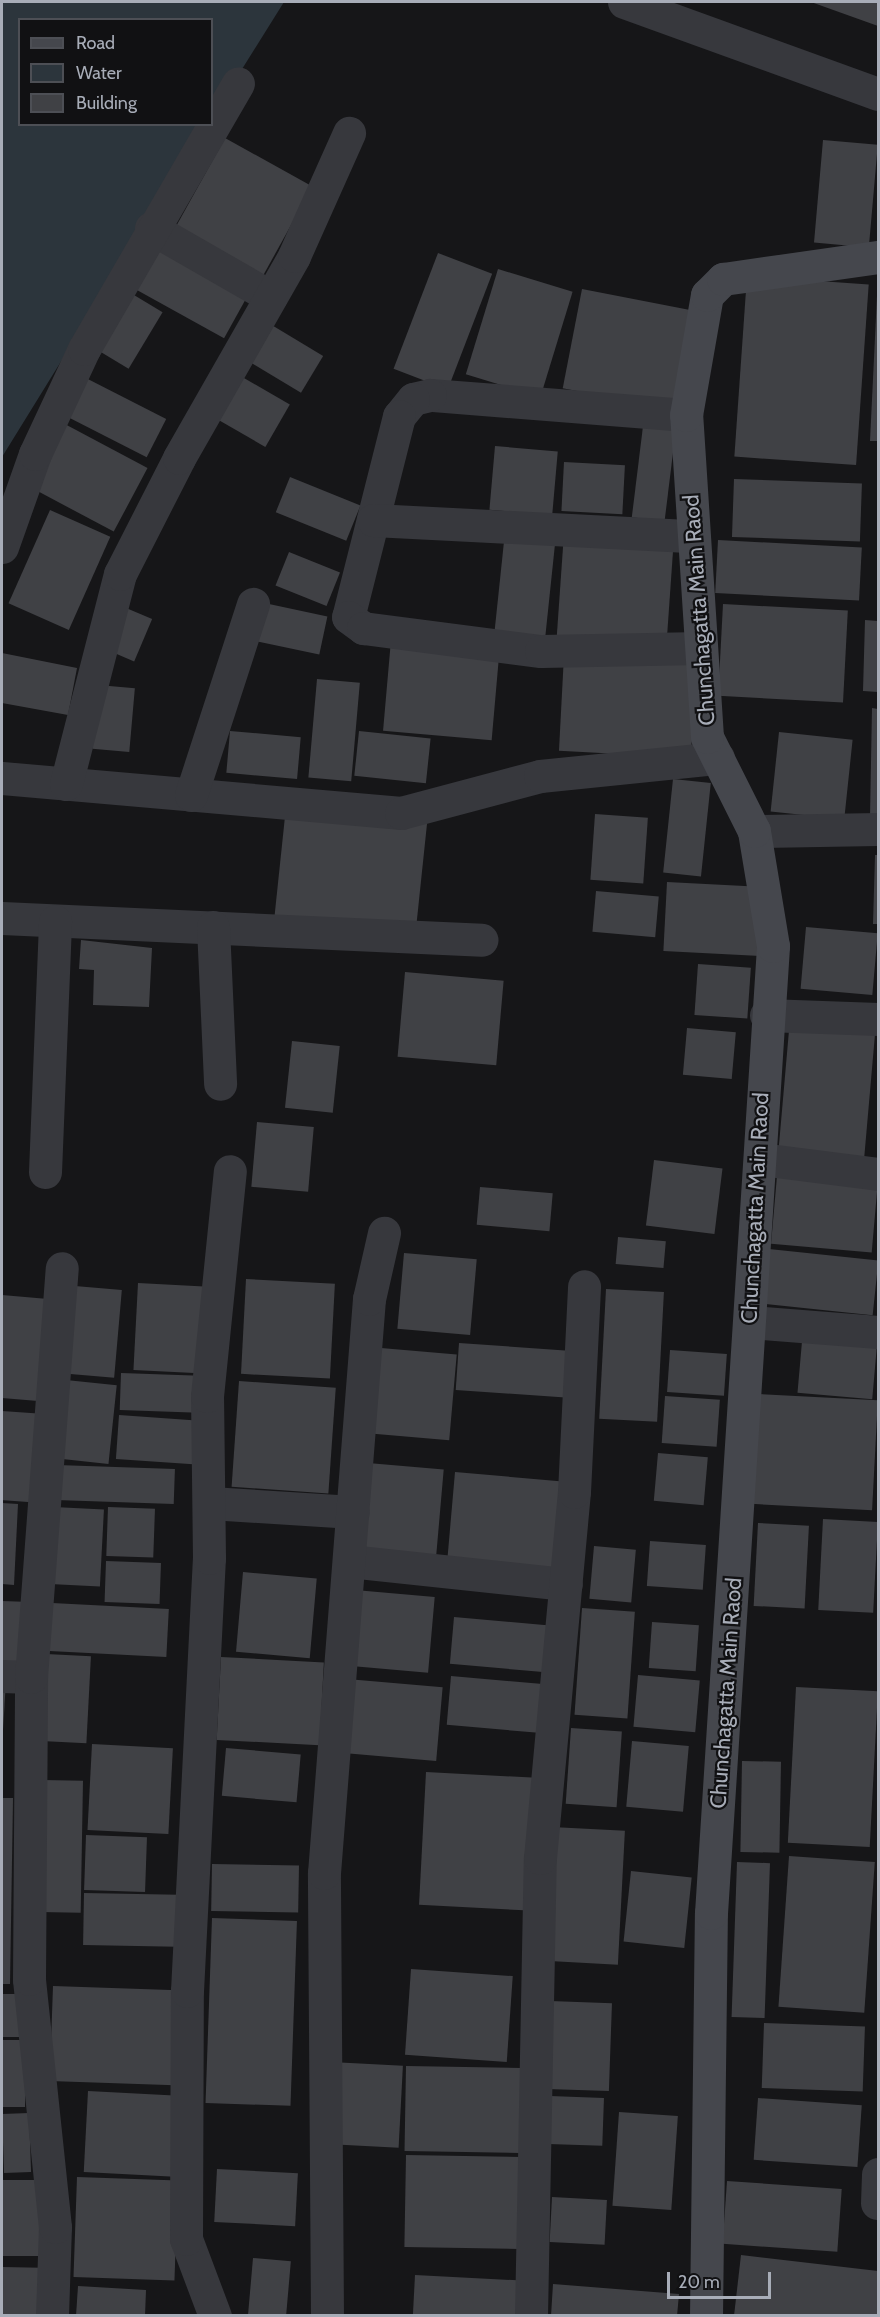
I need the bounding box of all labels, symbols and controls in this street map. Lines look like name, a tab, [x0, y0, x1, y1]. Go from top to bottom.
legend	[18, 18, 213, 126]
text: Road	[76, 32, 115, 54]
text: Water	[76, 62, 122, 84]
text: Building	[76, 92, 137, 114]
street label: Chunchagatta Main Raod	[678, 494, 720, 726]
street label: Chunchagatta Main Raod	[736, 1092, 774, 1324]
street label: Chunchagatta Main Raod	[705, 1577, 747, 1809]
scale bar	[670, 2260, 774, 2298]
text: 20 m	[678, 2271, 720, 2293]

